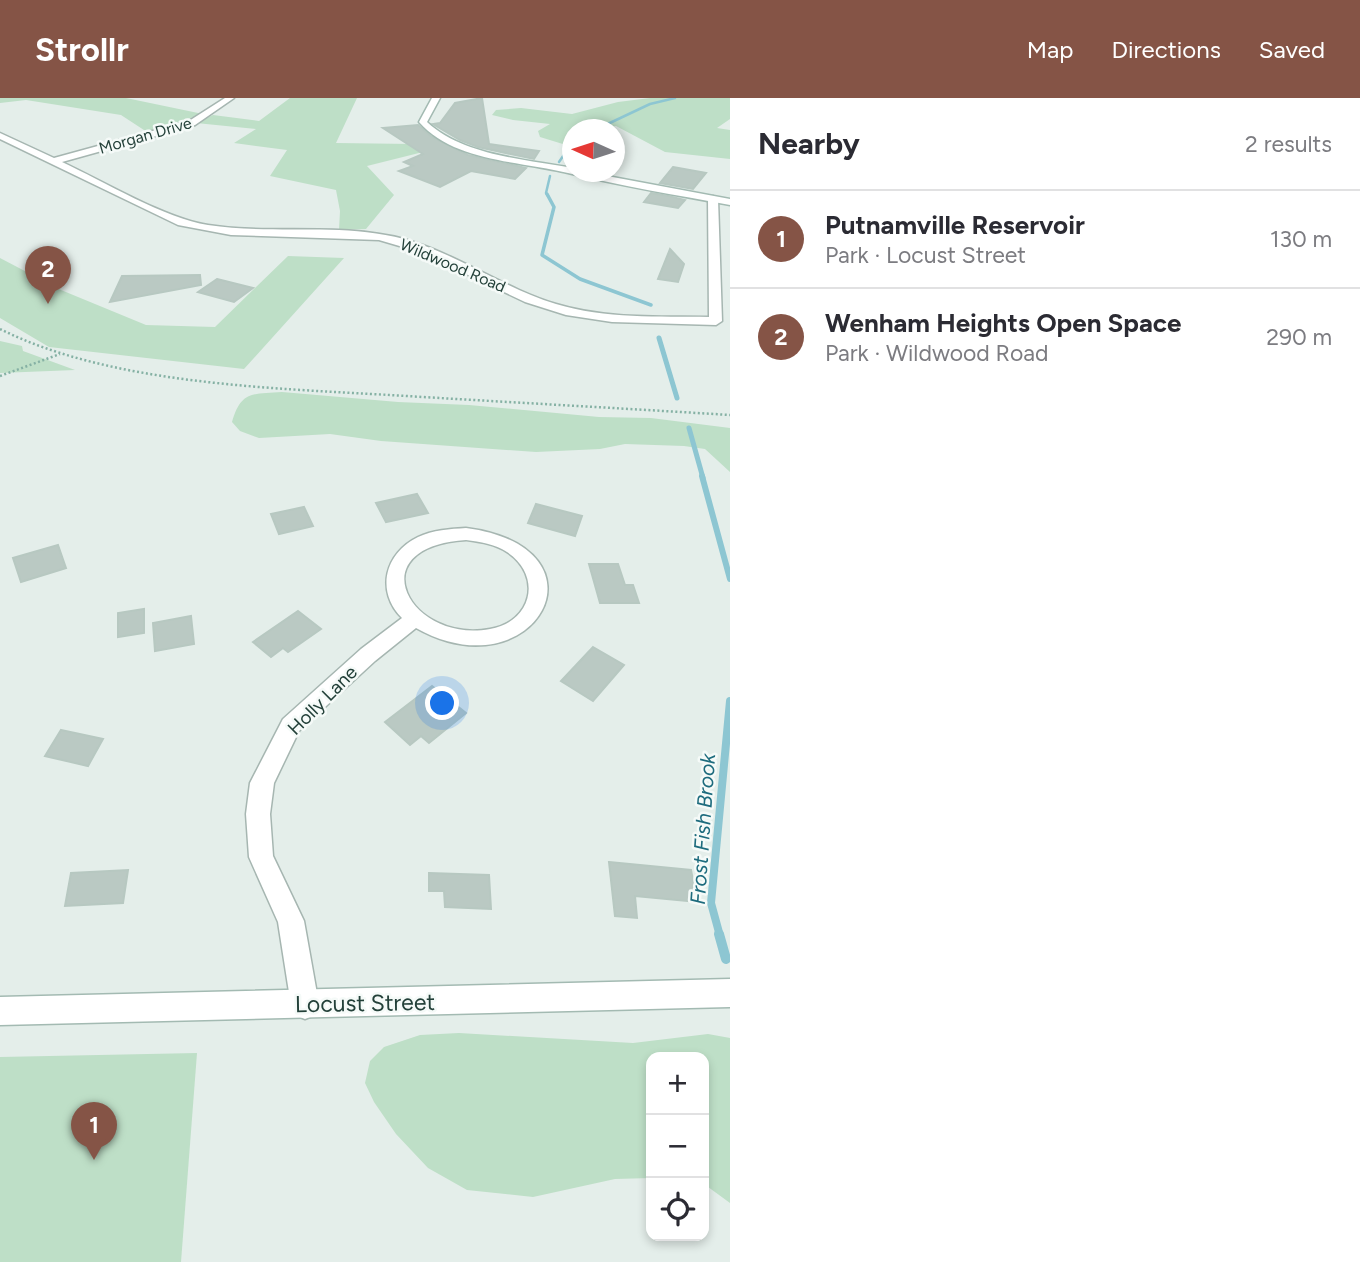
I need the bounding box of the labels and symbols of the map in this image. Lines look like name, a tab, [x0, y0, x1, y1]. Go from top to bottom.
street label: Morgan Drive	[97, 113, 194, 158]
north arrow	[562, 119, 625, 182]
street label: Wildwood Road	[397, 235, 509, 296]
pin: 2	[25, 246, 71, 304]
street label: Holly Lane	[283, 661, 362, 740]
your location	[425, 686, 459, 720]
water label: Frost Fish Brook	[685, 752, 720, 905]
street label: Locust Street	[295, 988, 435, 1018]
pin: 1	[71, 1102, 117, 1160]

